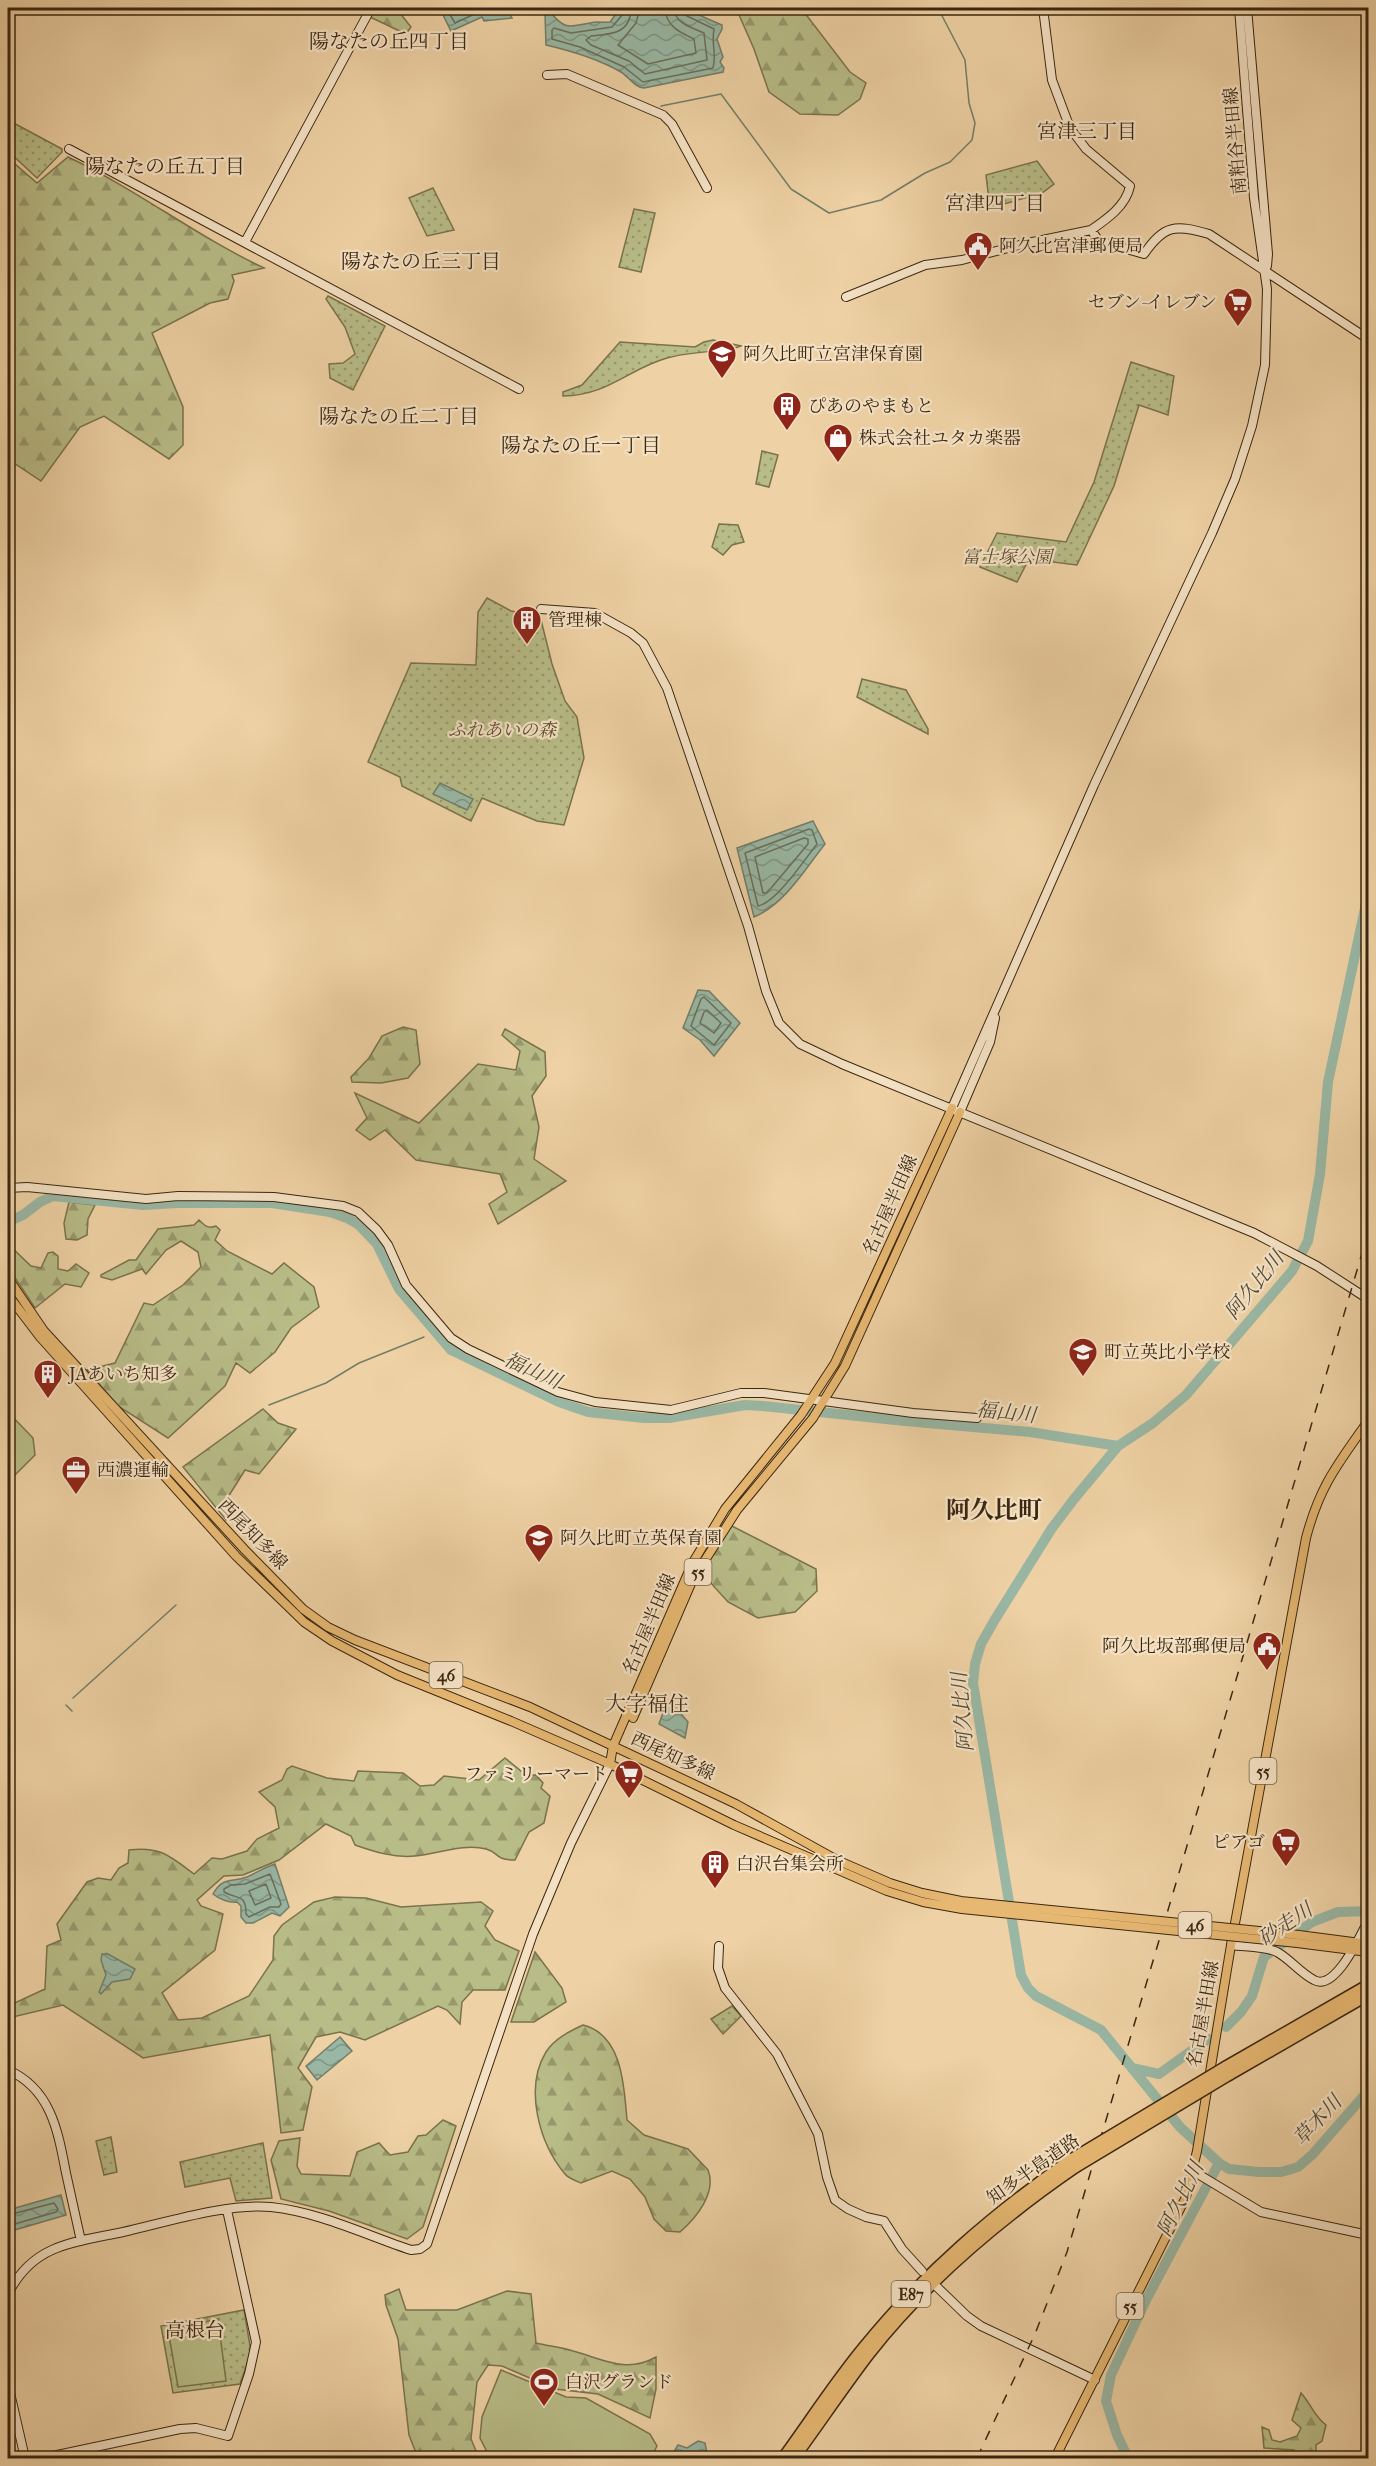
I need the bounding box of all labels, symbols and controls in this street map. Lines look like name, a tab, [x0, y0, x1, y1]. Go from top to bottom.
district label: 陽なたの丘四丁目	[309, 30, 469, 53]
street label: 南粕谷半田線	[1220, 86, 1251, 196]
district label: 宮津三丁目	[1037, 120, 1137, 143]
district label: 陽なたの丘五丁目	[85, 155, 245, 178]
district label: 宮津四丁目	[945, 192, 1045, 215]
public building icon: 阿久比宮津郵便局	[962, 230, 994, 272]
place label: 阿久比宮津郵便局	[999, 236, 1143, 257]
district label: 陽なたの丘三丁目	[341, 250, 501, 273]
supermarket icon: セブン-イレブン	[1222, 286, 1254, 328]
place label: セブン-イレブン	[1088, 292, 1217, 313]
school or university icon: 阿久比町立宮津保育園	[706, 338, 738, 380]
place label: 阿久比町立宮津保育園	[743, 344, 923, 365]
building icon: ぴあのやまもと	[771, 390, 803, 432]
place label: ぴあのやまもと	[808, 396, 934, 417]
district label: 陽なたの丘二丁目	[319, 405, 479, 428]
shop icon: 株式会社ユタカ楽器	[822, 422, 854, 464]
place label: 株式会社ユタカ楽器	[859, 428, 1021, 449]
district label: 陽なたの丘一丁目	[501, 434, 661, 457]
park label: 富士塚公園	[962, 547, 1055, 568]
building icon: 管理棟	[511, 604, 543, 646]
place label: 管理棟	[548, 610, 602, 631]
park label: ふれあいの森	[448, 720, 558, 741]
street label: 名古屋半田線	[859, 1152, 922, 1259]
water label: 阿久比川	[1220, 1245, 1290, 1324]
school or university icon: 町立英比小学校	[1067, 1336, 1099, 1378]
place label: 町立英比小学校	[1104, 1342, 1230, 1363]
water label: 福山川	[501, 1347, 567, 1394]
building icon: JAあいち知多	[32, 1358, 64, 1400]
place label: JAあいち知多	[67, 1364, 177, 1385]
water label: 福山川	[975, 1398, 1039, 1427]
office icon: 西濃運輸	[60, 1454, 92, 1496]
place label: 西濃運輸	[97, 1460, 169, 1481]
street label: 西尾知多線	[214, 1495, 291, 1574]
district label: 阿久比町	[946, 1496, 1042, 1524]
school or university icon: 阿久比町立英保育園	[523, 1522, 555, 1564]
place label: 阿久比町立英保育園	[560, 1528, 722, 1549]
road number: 55	[684, 1559, 712, 1585]
street label: 名古屋半田線	[619, 1570, 680, 1678]
public building icon: 阿久比坂部郵便局	[1251, 1630, 1283, 1672]
place label: 阿久比坂部郵便局	[1102, 1636, 1246, 1657]
road number: 46	[430, 1662, 462, 1688]
water label: 阿久比川	[947, 1669, 977, 1753]
district label: 大字福住	[605, 1692, 689, 1716]
street label: 西尾知多線	[628, 1728, 718, 1785]
supermarket icon: ファミリーマート	[613, 1758, 645, 1800]
road number: 55	[1250, 1758, 1276, 1784]
place label: ファミリーマート	[464, 1764, 608, 1785]
supermarket icon: ピアゴ	[1270, 1826, 1302, 1868]
place label: ピアゴ	[1212, 1832, 1265, 1853]
building icon: 白沢台集会所	[699, 1848, 731, 1890]
place label: 白沢台集会所	[736, 1854, 844, 1875]
water label: 砂走川	[1254, 1897, 1318, 1951]
road number: 46	[1178, 1912, 1212, 1938]
street label: 名古屋半田線	[1184, 1959, 1223, 2069]
water label: 草木川	[1288, 2089, 1348, 2150]
street label: 知多半島道路	[983, 2130, 1084, 2209]
water label: 阿久比川	[1153, 2156, 1209, 2240]
road number: E87	[892, 2281, 930, 2307]
road number: 55	[1116, 2293, 1144, 2319]
district label: 高根台	[165, 2319, 225, 2342]
sports icon: 白沢グランド	[528, 2366, 560, 2408]
place label: 白沢グランド	[565, 2372, 673, 2393]

